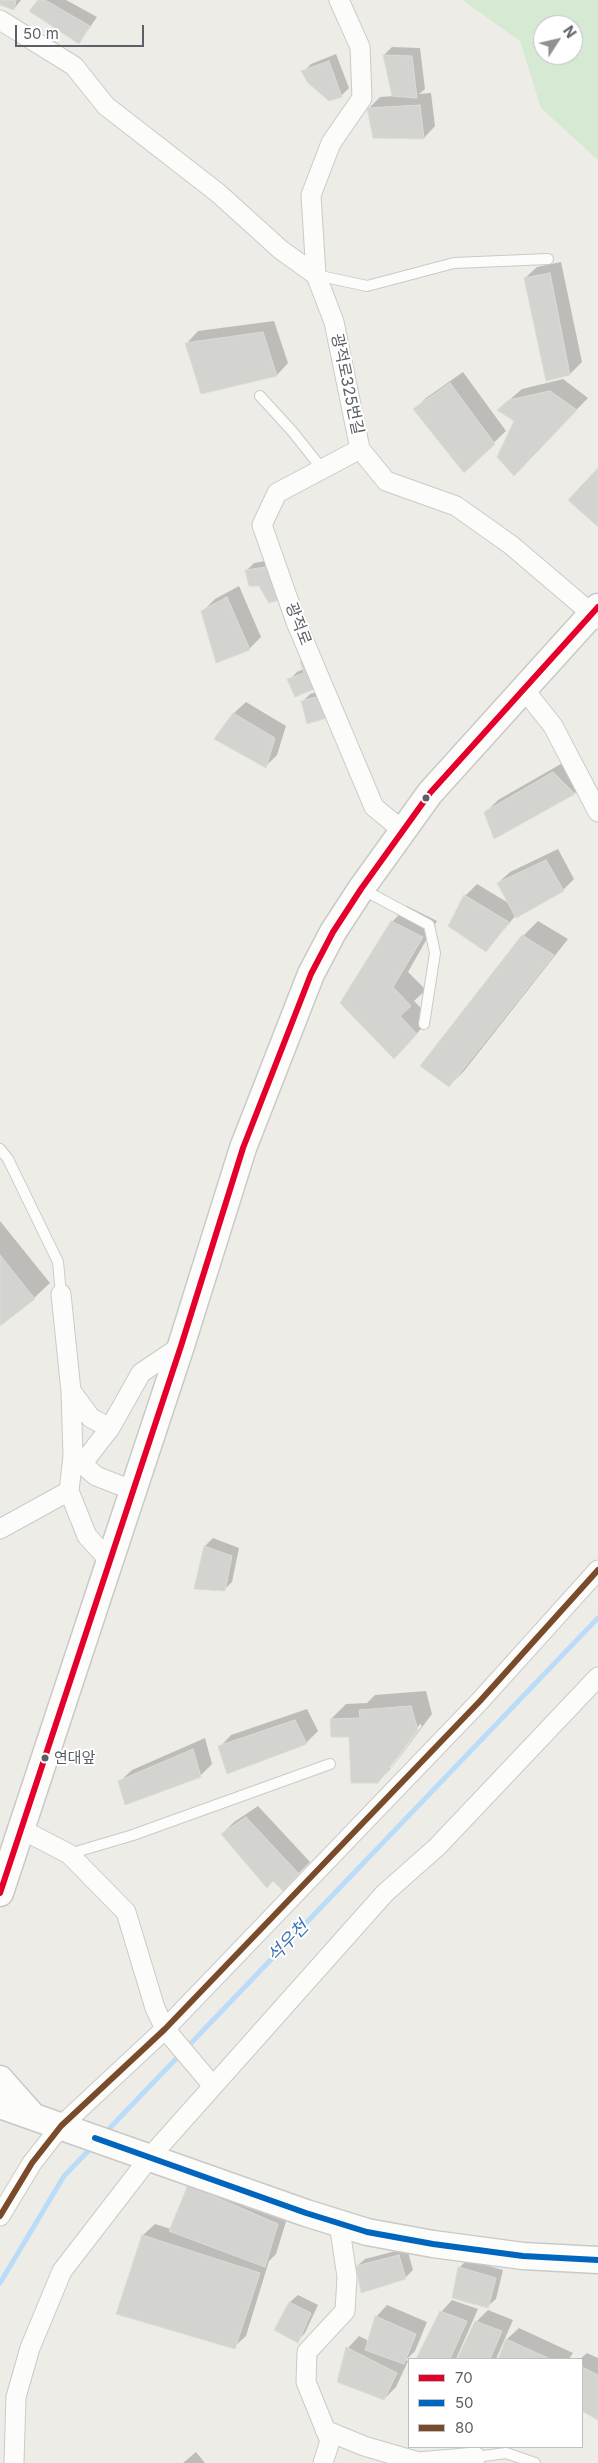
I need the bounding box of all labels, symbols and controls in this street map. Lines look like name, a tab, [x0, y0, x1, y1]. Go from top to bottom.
scale bar	[18, 15, 146, 47]
north arrow	[533, 15, 583, 65]
text: N	[560, 22, 580, 41]
text: 50 m	[23, 24, 59, 43]
street label: 광적로325번길	[327, 332, 367, 436]
street label: 광적로	[281, 600, 315, 648]
unlabelled marker	[421, 793, 431, 803]
place label: 연대앞	[54, 1749, 95, 1767]
marker: 연대앞	[40, 1753, 50, 1763]
water label: 석우천	[263, 1917, 313, 1967]
legend	[408, 2358, 583, 2448]
text: 70	[455, 2368, 473, 2387]
text: 50	[455, 2393, 474, 2412]
text: 80	[455, 2418, 474, 2437]

